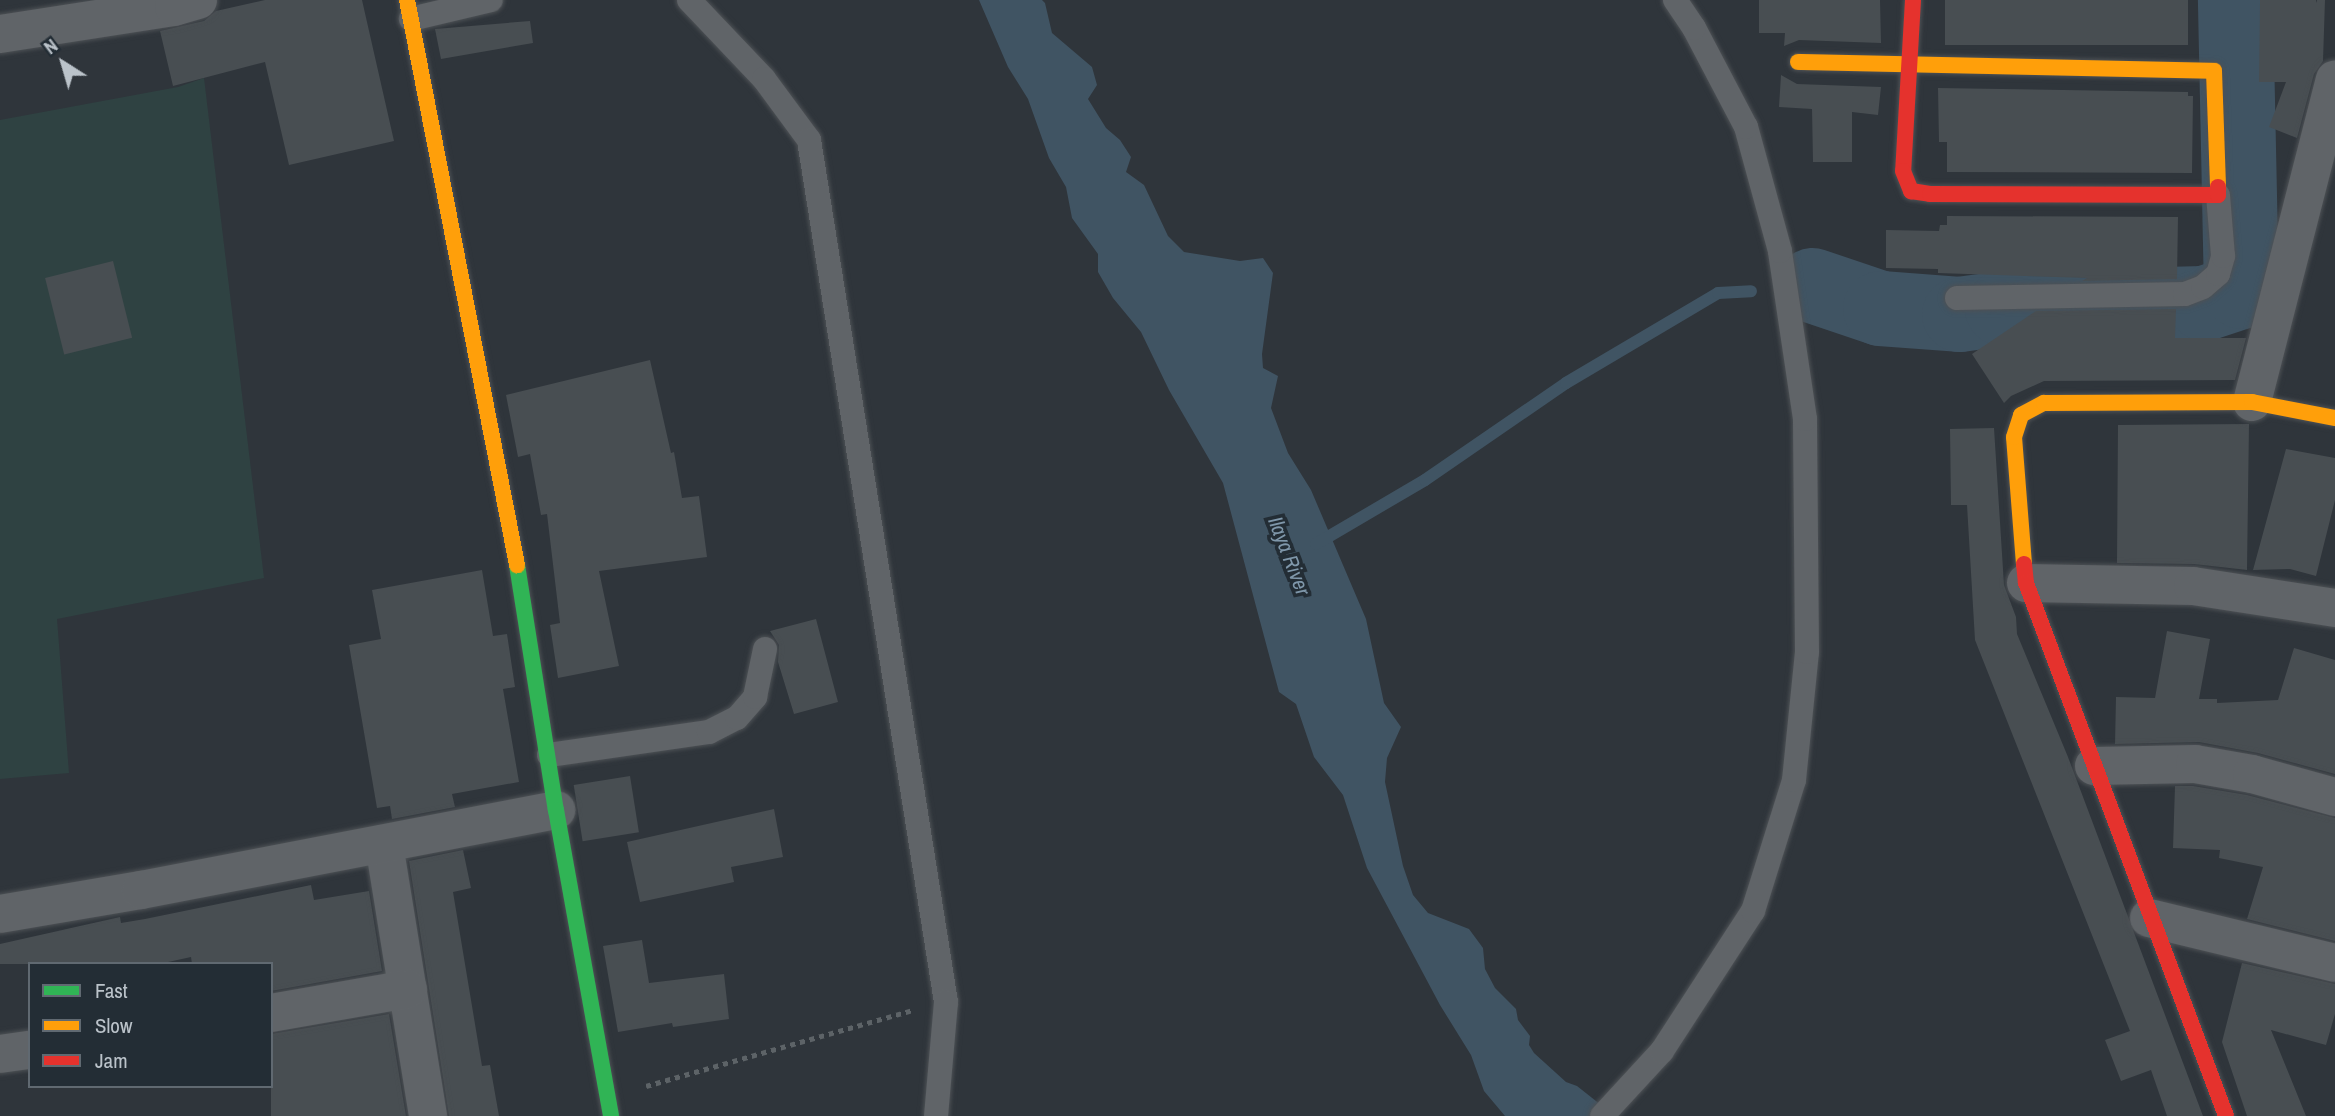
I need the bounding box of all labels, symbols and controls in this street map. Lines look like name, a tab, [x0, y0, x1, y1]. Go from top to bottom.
north arrow	[28, 28, 98, 98]
text: N	[38, 32, 63, 60]
water label: Ilaya River	[1262, 513, 1316, 599]
legend	[28, 962, 273, 1088]
text: Fast	[95, 976, 128, 1005]
text: Slow	[95, 1011, 132, 1040]
text: Jam	[95, 1046, 128, 1075]

